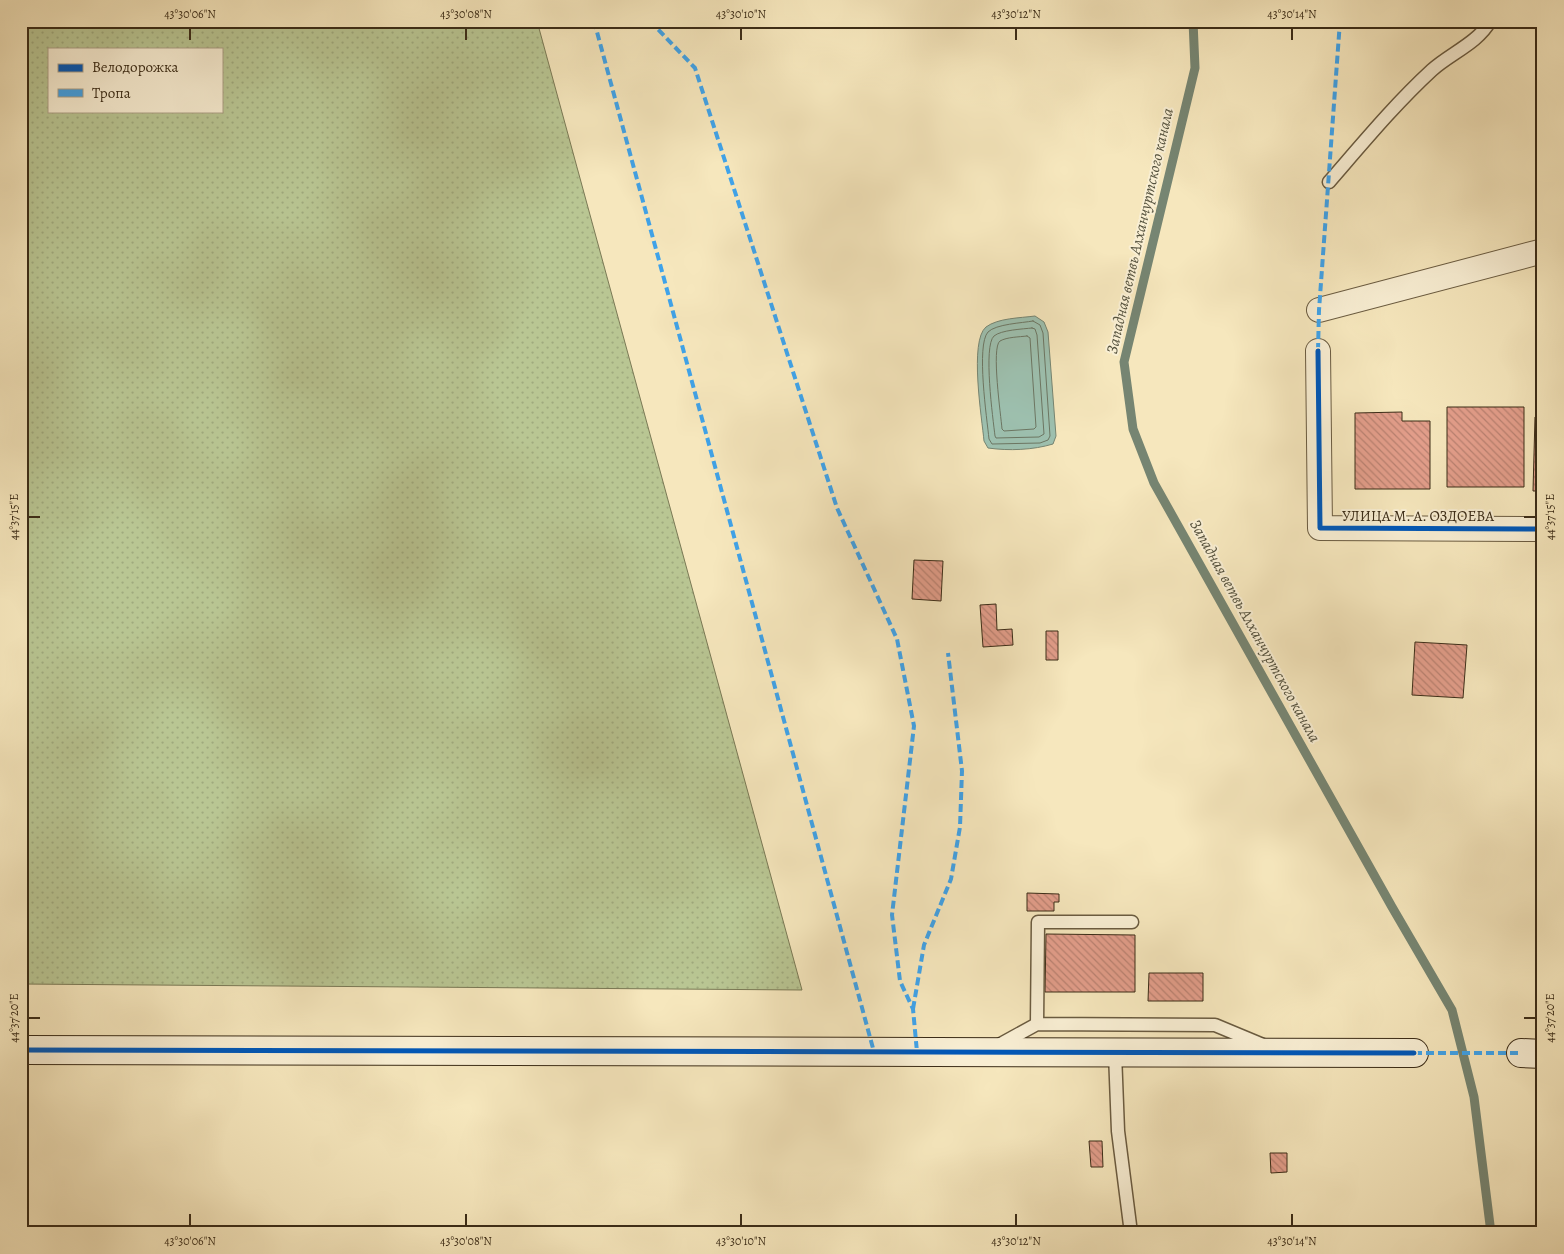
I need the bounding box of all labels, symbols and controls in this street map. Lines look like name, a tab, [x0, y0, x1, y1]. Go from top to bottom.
text: 43°30'06"N	[164, 6, 216, 22]
text: 43°30'08"N	[440, 6, 492, 22]
text: 43°30'10"N	[716, 6, 766, 22]
text: 43°30'12"N	[991, 6, 1041, 22]
text: 43°30'14"N	[1267, 6, 1317, 22]
legend	[48, 48, 222, 112]
text: Велодорожка	[92, 57, 179, 77]
text: Тропа	[92, 83, 131, 103]
water label: Западная ветвь Алханчуртского канала	[1101, 106, 1179, 356]
text: 44°37'15"E	[6, 494, 22, 540]
text: 44°37'15"E	[1542, 494, 1558, 540]
street label: УЛИЦА М. А. ОЗДОЕВА	[1342, 506, 1494, 526]
water label: Западная ветвь Алханчуртского канала	[1184, 516, 1326, 746]
text: 44°37'20"E	[6, 993, 22, 1043]
text: 44°37'20"E	[1542, 993, 1558, 1043]
text: 43°30'06"N	[164, 1233, 216, 1249]
text: 43°30'08"N	[440, 1233, 492, 1249]
text: 43°30'10"N	[716, 1233, 766, 1249]
text: 43°30'12"N	[991, 1233, 1041, 1249]
text: 43°30'14"N	[1267, 1233, 1317, 1249]

